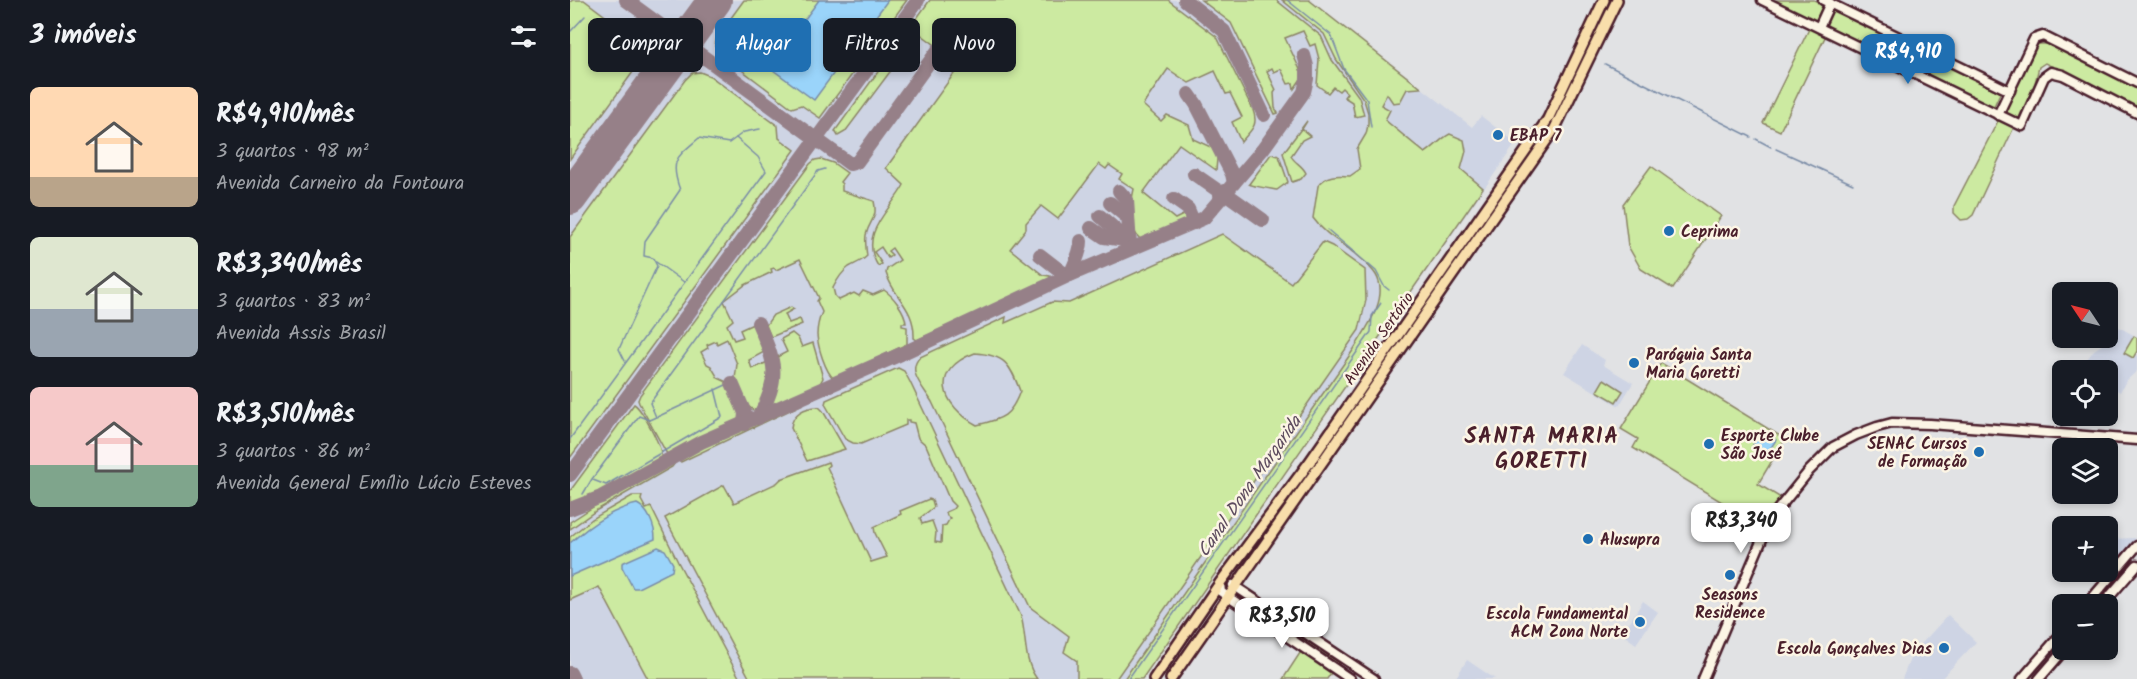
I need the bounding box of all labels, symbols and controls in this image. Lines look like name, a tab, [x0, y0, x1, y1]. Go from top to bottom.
text: 3 imóveis	[30, 15, 137, 57]
chip: Comprar	[588, 18, 703, 72]
chip: Alugar	[715, 18, 811, 72]
chip: Filtros	[823, 18, 920, 72]
chip: Novo	[932, 18, 1016, 72]
icon: filters	[507, 20, 540, 53]
pin: R$4,910	[1853, 34, 1963, 85]
text: R$4,910	[1875, 37, 1941, 69]
text: R$4,910/mês	[216, 94, 355, 136]
icon: home	[78, 111, 150, 183]
place label: EBAP 7	[1510, 124, 1562, 149]
marker: EBAP 7	[1491, 128, 1505, 142]
text: 3 quartos · 98 m²	[216, 136, 369, 168]
text: Avenida Carneiro da Fontoura	[216, 168, 464, 200]
place label: Ceprima	[1681, 220, 1739, 245]
marker: Ceprima	[1662, 224, 1676, 238]
text: R$3,340/mês	[216, 244, 362, 286]
icon: home	[78, 261, 150, 333]
north arrow	[2052, 282, 2118, 348]
map controls	[2052, 282, 2118, 660]
text: 3 quartos · 83 m²	[216, 286, 370, 318]
street label: Avenida Sertório	[1338, 287, 1421, 391]
text: Avenida Assis Brasil	[216, 318, 386, 350]
place label: Paróquia Santa Maria Goretti	[1646, 343, 1752, 386]
marker: Paróquia Santa Maria Goretti	[1627, 356, 1641, 370]
button: locate	[2052, 360, 2118, 426]
text: R$3,510/mês	[216, 394, 355, 436]
water label: Canal Dona Margarida	[1190, 409, 1311, 564]
icon: home	[78, 411, 150, 483]
district label: SANTA MARIA GORETTI	[1464, 420, 1620, 480]
place label: Esporte Clube São José	[1721, 424, 1819, 467]
place label: SENAC Cursos de Formação	[1867, 432, 1968, 475]
text: 3 quartos · 86 m²	[216, 436, 370, 468]
marker: Esporte Clube São José	[1702, 437, 1716, 451]
button: layers	[2052, 438, 2118, 504]
marker: SENAC Cursos de Formação	[1972, 445, 1986, 459]
text: Avenida General Emílio Lúcio Esteves	[216, 468, 531, 500]
pin: R$3,340	[1686, 503, 1796, 554]
text: R$3,340	[1705, 506, 1777, 538]
button: +	[2052, 516, 2118, 582]
place label: Alusupra	[1600, 528, 1660, 553]
marker: Alusupra	[1581, 532, 1595, 546]
marker: Seasons Residence	[1723, 568, 1737, 582]
place label: Seasons Residence	[1695, 583, 1765, 626]
button: −	[2052, 594, 2118, 660]
pin: R$3,510	[1227, 598, 1337, 649]
text: R$3,510	[1249, 601, 1315, 633]
place label: Escola Fundamental ACM Zona Norte	[1487, 602, 1629, 645]
marker: Escola Fundamental ACM Zona Norte	[1633, 615, 1647, 629]
place label: Escola Gonçalves Dias	[1777, 637, 1933, 662]
marker: Escola Gonçalves Dias	[1937, 641, 1951, 655]

